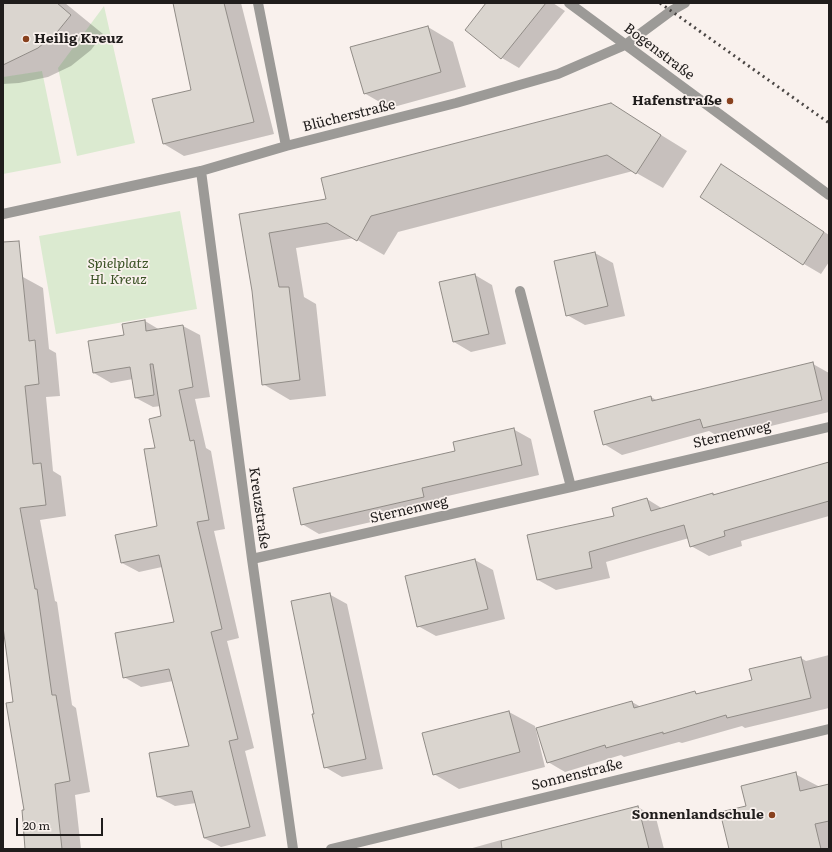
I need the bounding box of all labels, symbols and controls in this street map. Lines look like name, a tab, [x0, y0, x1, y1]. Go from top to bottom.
street label: Bogenstraße	[621, 20, 697, 84]
place label: Heilig Kreuz	[34, 31, 123, 47]
marker: Heilig Kreuz	[21, 34, 31, 44]
place label: Hafenstraße	[632, 93, 722, 109]
street label: Blücherstraße	[301, 96, 397, 136]
marker: Hafenstraße	[725, 96, 735, 106]
park label: Spielplatz Hl. Kreuz	[87, 256, 149, 288]
street label: Sternenweg	[691, 418, 773, 452]
street label: Kreuzstraße	[245, 466, 273, 550]
street label: Sternenweg	[368, 493, 450, 527]
street label: Sonnenstraße	[530, 756, 624, 794]
place label: Sonnenlandschule	[632, 807, 764, 823]
scale bar	[18, 810, 105, 836]
marker: Sonnenlandschule	[767, 810, 777, 820]
text: 20 m	[23, 816, 50, 834]

